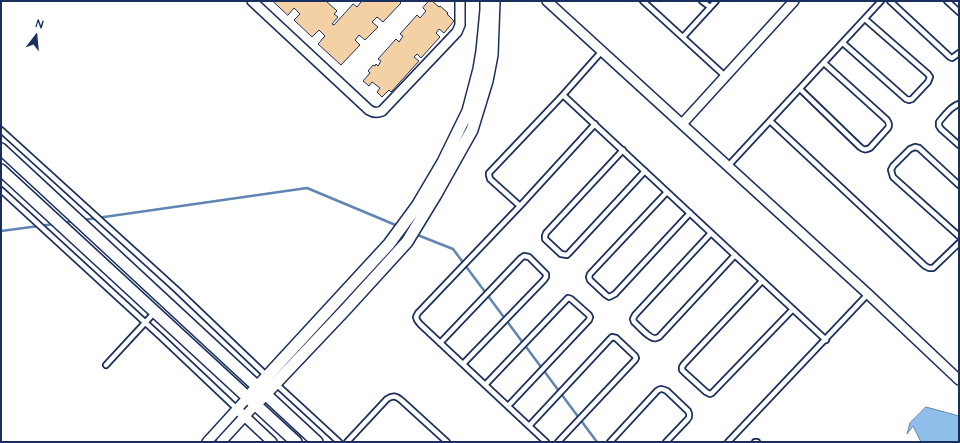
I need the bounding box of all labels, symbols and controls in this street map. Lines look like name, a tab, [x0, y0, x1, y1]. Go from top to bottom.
north arrow	[16, 16, 56, 56]
text: N	[34, 16, 45, 32]

